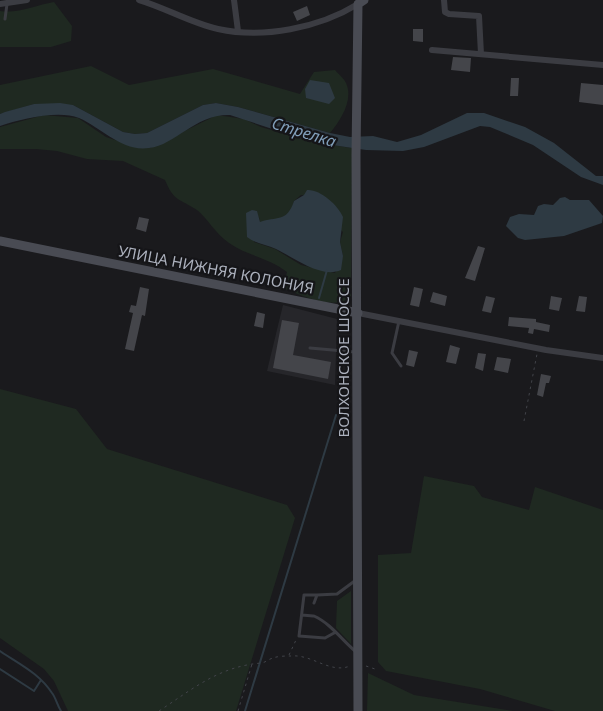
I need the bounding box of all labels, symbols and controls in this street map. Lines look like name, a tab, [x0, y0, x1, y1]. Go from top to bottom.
water label: Стрелка	[269, 112, 339, 152]
street label: УЛИЦА НИЖНЯЯ КОЛОНИЯ	[117, 240, 316, 298]
street label: ВОЛХОНСКОЕ ШОССЕ	[333, 278, 353, 438]

